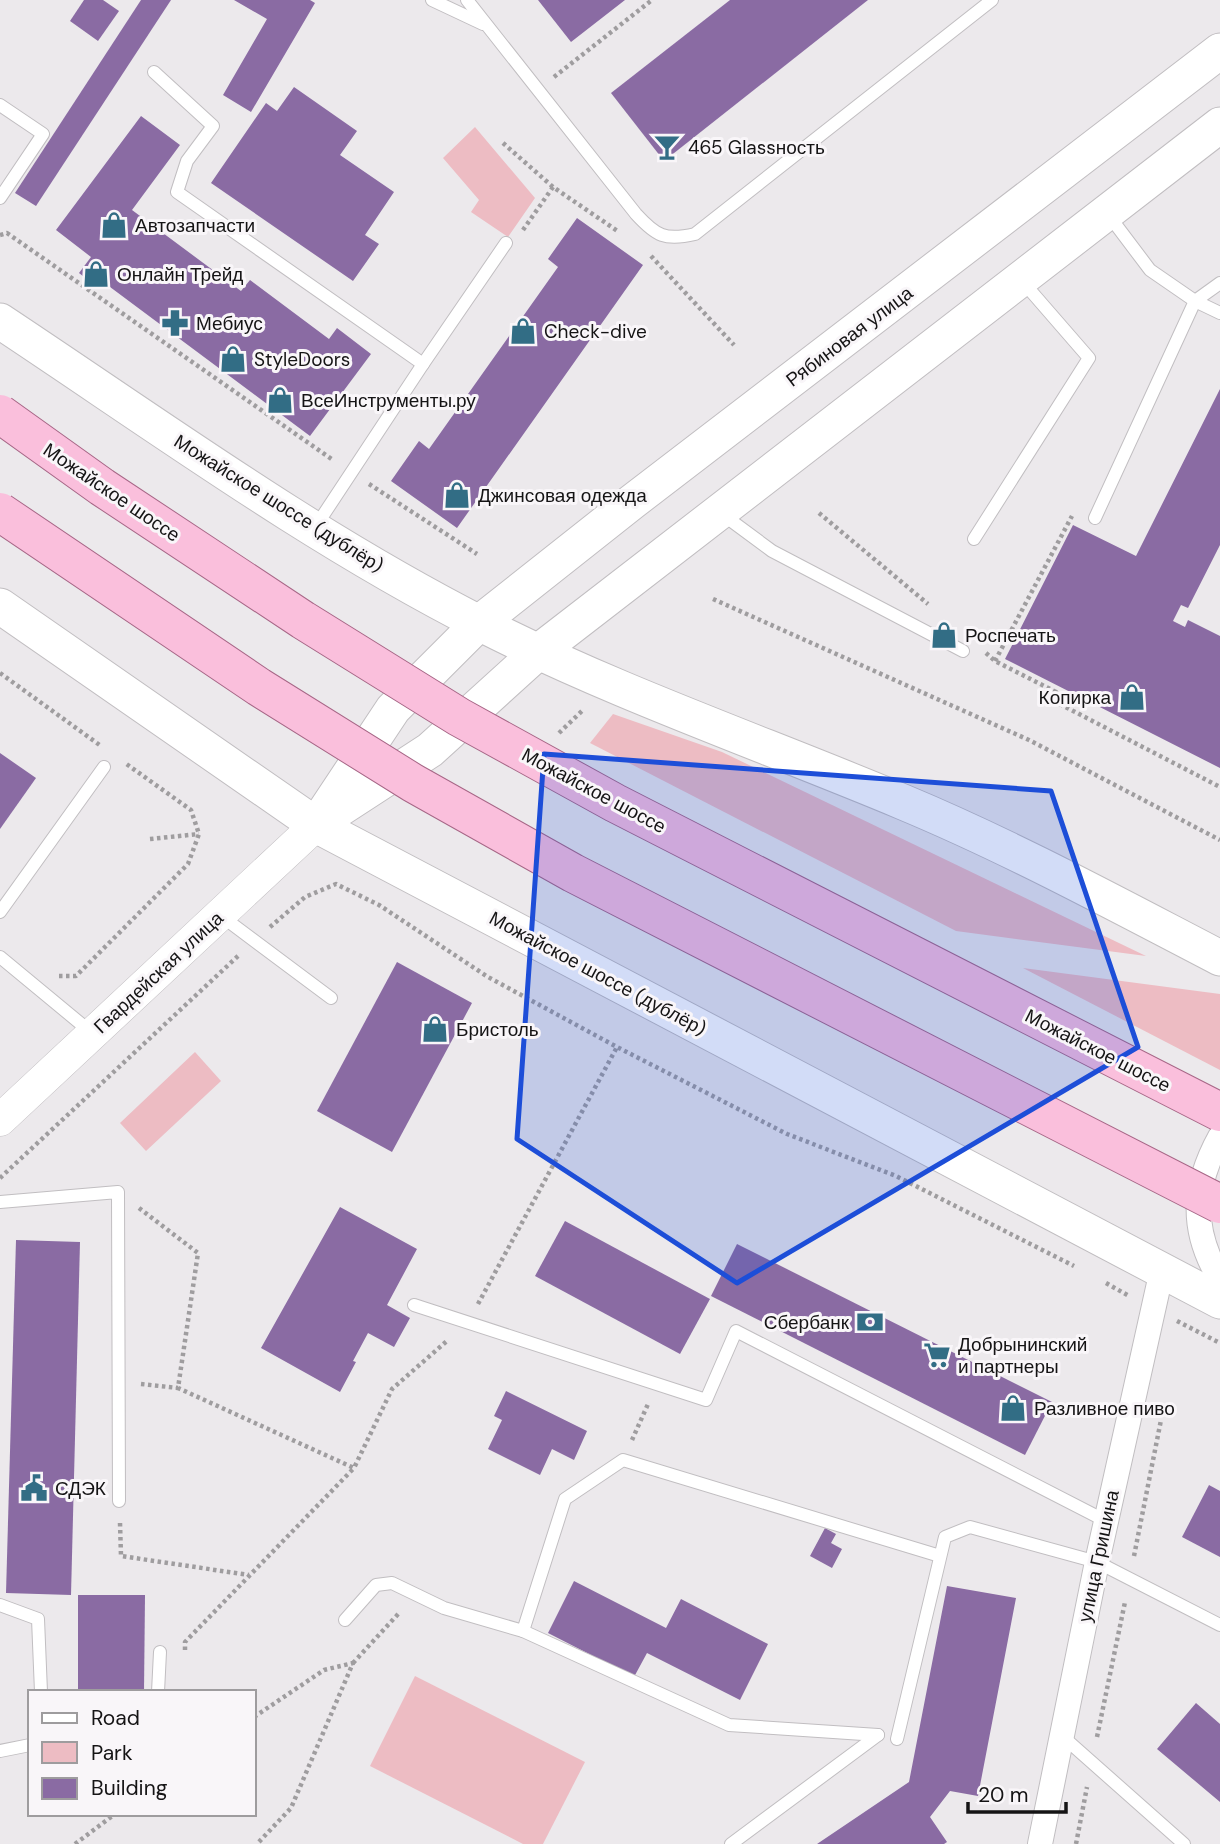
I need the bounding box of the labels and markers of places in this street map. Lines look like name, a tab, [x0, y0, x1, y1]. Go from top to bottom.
bar icon: 465 Glassность	[652, 132, 682, 162]
place label: 465 Glassность	[688, 135, 825, 160]
shop icon: Автозапчасти	[99, 210, 129, 240]
place label: Автозапчасти	[135, 213, 255, 238]
shop icon: Онлайн Трейд	[81, 259, 111, 289]
place label: Онлайн Трейд	[117, 262, 243, 287]
pharmacy icon: Мебиус	[160, 308, 190, 338]
place label: Мебиус	[196, 311, 263, 336]
shop icon: Check-dive	[508, 316, 538, 346]
place label: Check-dive	[544, 319, 647, 344]
shop icon: StyleDoors	[218, 344, 248, 374]
place label: StyleDoors	[254, 347, 350, 372]
shop icon: ВсеИнструменты.ру	[265, 385, 295, 415]
place label: ВсеИнструменты.ру	[301, 388, 476, 413]
shop icon: Джинсовая одежда	[442, 480, 472, 510]
place label: Джинсовая одежда	[478, 483, 647, 508]
shop icon: Роспечать	[929, 620, 959, 650]
place label: Роспечать	[965, 623, 1056, 648]
shop icon: Копирка	[1117, 682, 1147, 712]
place label: Копирка	[1039, 685, 1111, 710]
shop icon: Бристоль	[420, 1014, 450, 1044]
place label: Бристоль	[456, 1017, 539, 1042]
bank icon: Сбербанк	[855, 1307, 885, 1337]
place label: Сбербанк	[764, 1310, 850, 1335]
place label: Добрынинский и партнеры	[958, 1332, 1087, 1379]
supermarket icon: Добрынинский и партнеры	[922, 1340, 952, 1370]
shop icon: Разливное пиво	[998, 1393, 1028, 1423]
place label: Разливное пиво	[1034, 1396, 1175, 1421]
public building icon: СДЭК	[19, 1473, 49, 1503]
place label: СДЭК	[55, 1476, 106, 1501]

